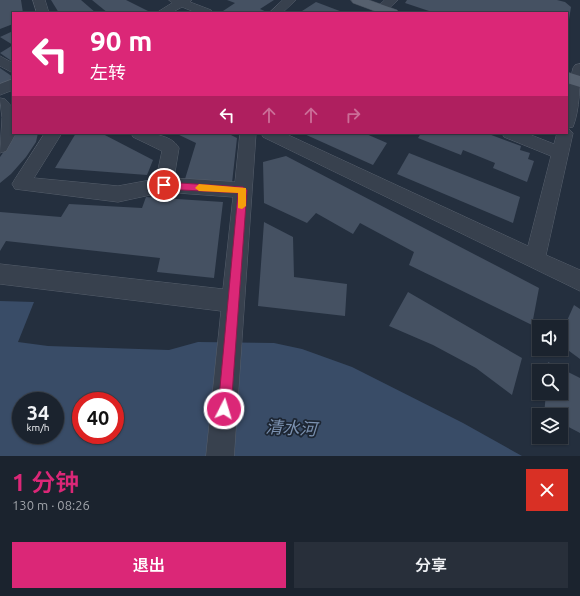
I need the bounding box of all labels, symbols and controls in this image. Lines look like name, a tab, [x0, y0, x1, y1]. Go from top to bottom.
text: 90 m	[90, 25, 152, 56]
icon: left	[24, 28, 76, 80]
text: 左转	[90, 62, 126, 82]
icon: left	[216, 104, 238, 126]
icon: ahead	[258, 104, 280, 126]
icon: ahead	[300, 104, 322, 126]
icon: right	[342, 104, 364, 126]
pin	[147, 168, 181, 202]
icon: arrive	[153, 174, 175, 196]
map controls	[532, 320, 568, 444]
button: sound	[532, 320, 568, 356]
button: search	[532, 364, 568, 400]
position arrow	[203, 388, 245, 430]
speed limit sign: 40	[72, 392, 124, 444]
text: 34	[27, 401, 49, 424]
button: layers	[532, 408, 568, 444]
water label: 清水河	[265, 417, 320, 438]
text: km/h	[26, 422, 50, 433]
text: 1 分钟	[12, 469, 79, 496]
button: close	[526, 469, 568, 511]
text: 130 m · 08:26	[12, 498, 90, 512]
button: 退出	[12, 542, 286, 588]
button: 分享	[294, 542, 568, 588]

